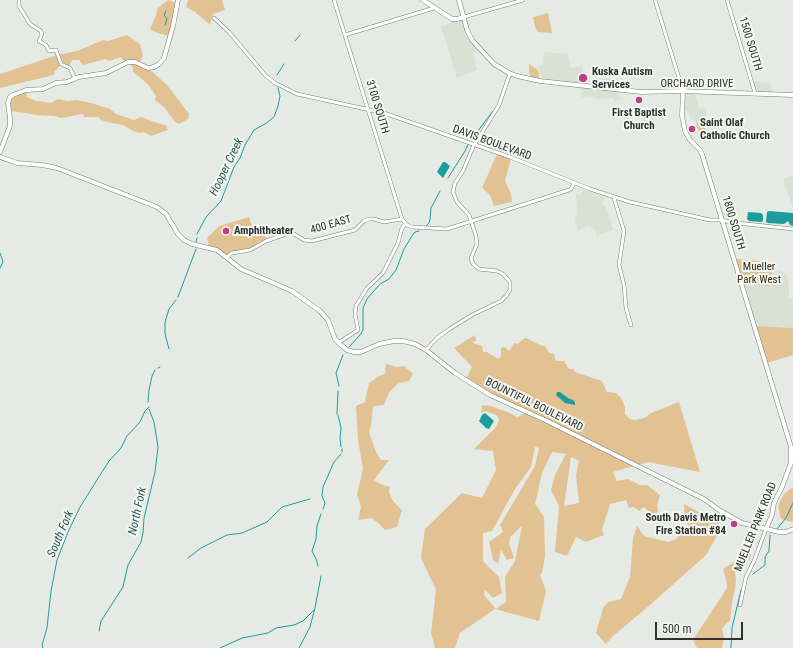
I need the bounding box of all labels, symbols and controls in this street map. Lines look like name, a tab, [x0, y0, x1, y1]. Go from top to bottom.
street label: 1500 SOUTH	[736, 16, 764, 72]
place label: Kuska Autism Services	[592, 65, 653, 91]
marker: Kuska Autism Services	[577, 72, 589, 84]
street label: ORCHARD DRIVE	[660, 77, 734, 91]
street label: 3100 SOUTH	[363, 79, 391, 135]
marker: First Baptist Church	[634, 95, 644, 105]
place label: First Baptist Church	[612, 106, 666, 132]
place label: Saint Olaf Catholic Church	[700, 116, 770, 142]
street label: DAVIS BOULEVARD	[451, 123, 533, 163]
marker: Saint Olaf Catholic Church	[687, 124, 697, 134]
water label: Hooper Creek	[207, 136, 247, 198]
street label: 1800 SOUTH	[719, 195, 747, 251]
street label: 400 EAST	[309, 213, 353, 237]
place label: Amphitheater	[234, 224, 294, 238]
marker: Amphitheater	[221, 226, 231, 236]
park label: Mueller Park West	[737, 260, 781, 286]
street label: BOUNTIFUL BOULEVARD	[483, 376, 585, 434]
street label: MUELLER PARK ROAD	[732, 480, 780, 574]
water label: North Fork	[126, 486, 150, 536]
water label: South Fork	[45, 508, 77, 560]
place label: South Davis Metro Fire Station #84	[645, 511, 726, 537]
marker: South Davis Metro Fire Station #84	[729, 519, 739, 529]
scale bar	[657, 614, 745, 640]
text: 500 m	[662, 622, 692, 636]

